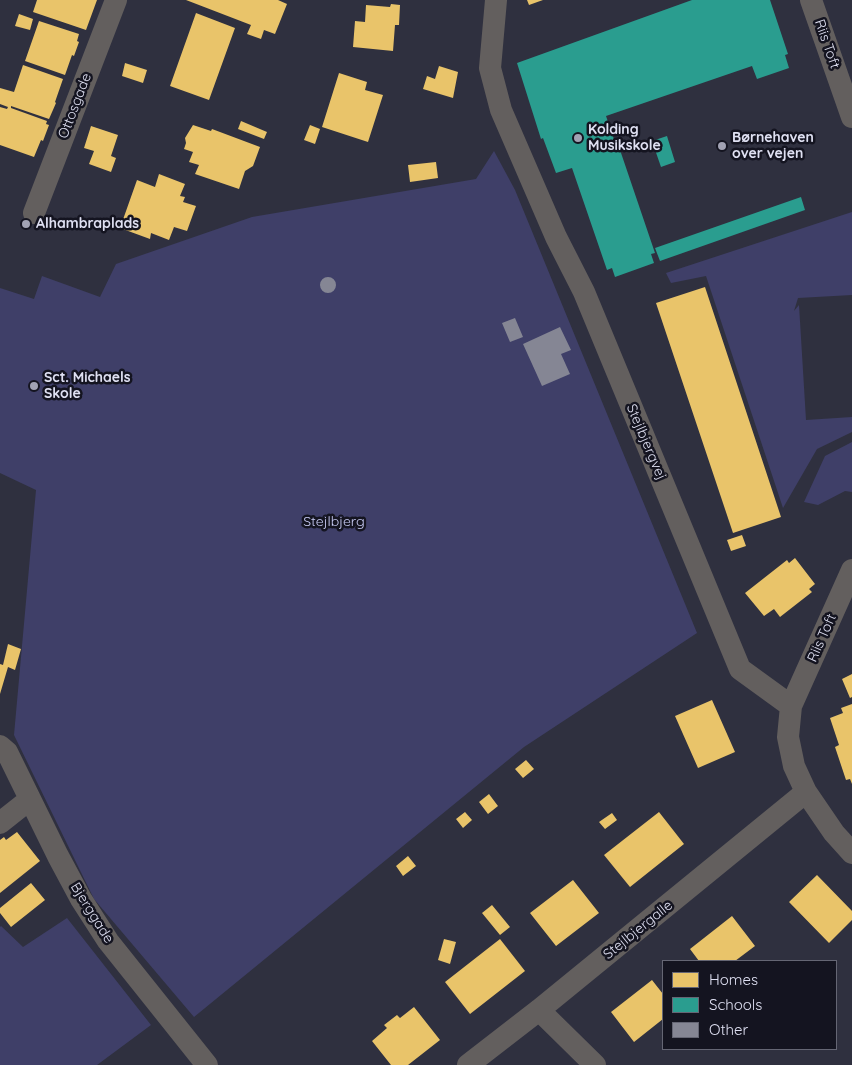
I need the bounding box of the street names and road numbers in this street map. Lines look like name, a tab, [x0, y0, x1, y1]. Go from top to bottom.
street label: Riis Toft	[811, 17, 843, 71]
street label: Ottosgade	[55, 71, 95, 141]
street label: Stejlbjergvej	[623, 402, 669, 482]
street label: Riis Toft	[804, 611, 840, 665]
street label: Bjerggade	[67, 880, 117, 946]
street label: Stejlbjergalle	[600, 897, 676, 963]

